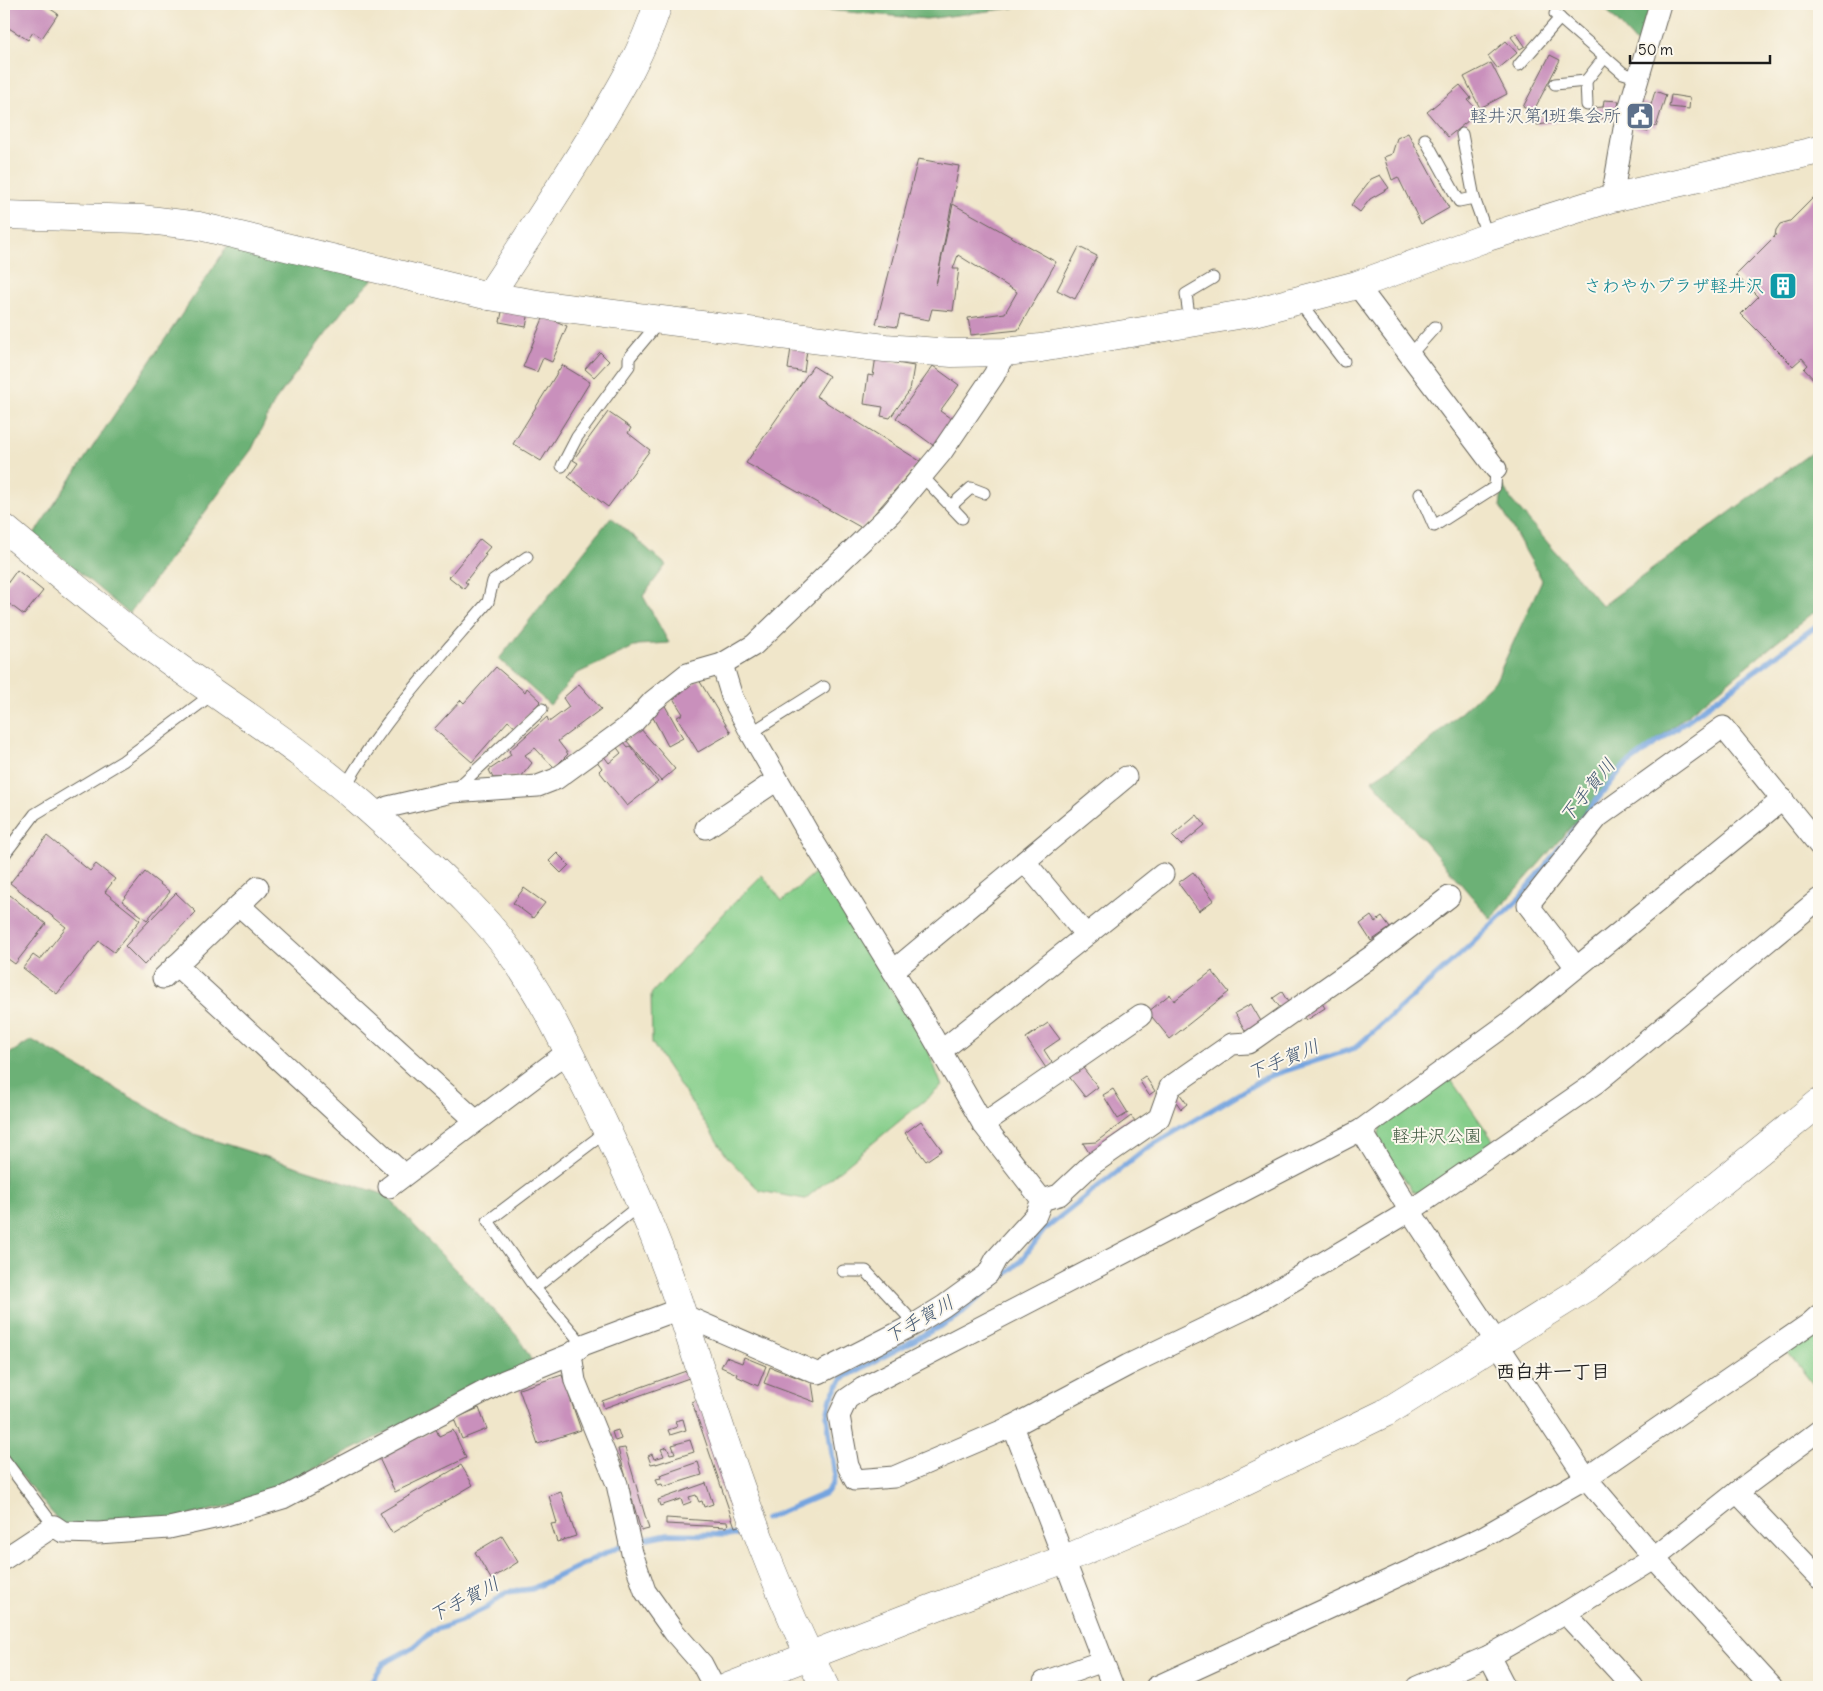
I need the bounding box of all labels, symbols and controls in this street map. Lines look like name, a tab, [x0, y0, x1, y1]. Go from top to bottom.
scale bar	[1630, 32, 1770, 64]
text: 50 m	[1638, 40, 1673, 59]
public building icon: 軽井沢第1班集会所	[1625, 101, 1655, 131]
place label: 軽井沢第1班集会所	[1470, 104, 1621, 127]
building icon: さわやかプラザ軽井沢	[1768, 271, 1798, 301]
place label: さわやかプラザ軽井沢	[1584, 274, 1764, 297]
water label: 下手賀川	[1554, 753, 1620, 827]
water label: 下手賀川	[1243, 1034, 1323, 1084]
park label: 軽井沢公園	[1392, 1124, 1482, 1147]
water label: 下手賀川	[880, 1290, 958, 1348]
district label: 西白井一丁目	[1496, 1359, 1610, 1383]
water label: 下手賀川	[425, 1571, 503, 1627]

